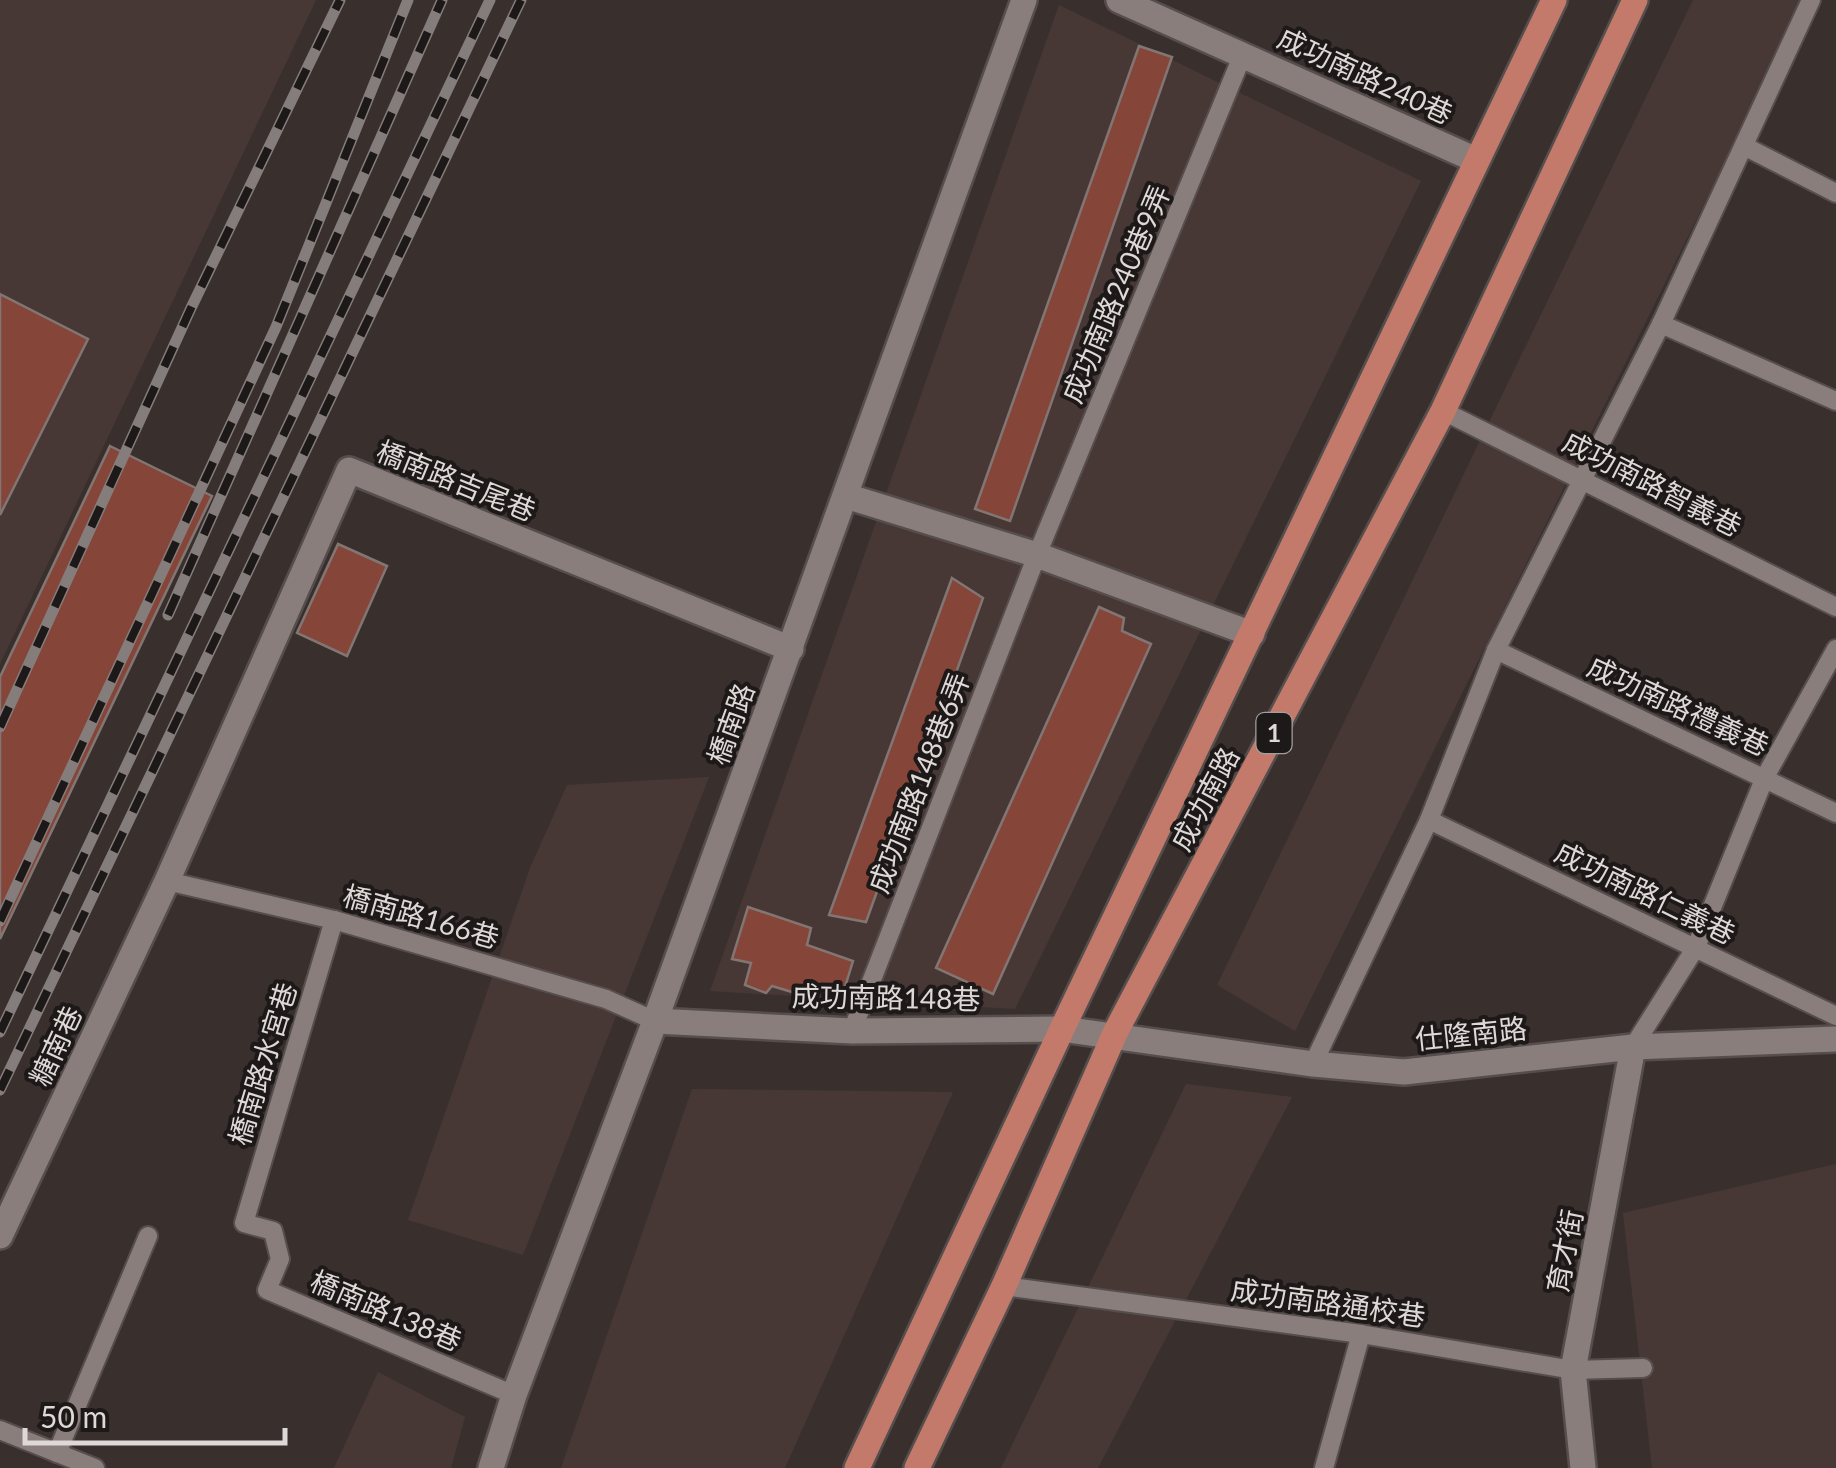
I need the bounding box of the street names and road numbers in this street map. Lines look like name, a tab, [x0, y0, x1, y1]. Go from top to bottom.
street label: 成功南路240巷	[1273, 20, 1458, 130]
street label: 成功南路240巷9弄	[1054, 180, 1176, 407]
street label: 成功南路智義巷	[1557, 423, 1747, 543]
street label: 橋南路吉尾巷	[372, 433, 541, 527]
street label: 成功南路禮義巷	[1582, 648, 1774, 762]
street label: 成功南路148巷6弄	[860, 668, 976, 897]
street label: 橋南路	[700, 678, 760, 769]
road number: 1	[1256, 713, 1292, 753]
street label: 成功南路	[1163, 741, 1245, 856]
street label: 成功南路仁義巷	[1550, 834, 1741, 950]
street label: 橋南路166巷	[339, 878, 503, 955]
street label: 橋南路水宮巷	[221, 978, 303, 1149]
street label: 成功南路148巷	[791, 978, 981, 1016]
street label: 糖南巷	[22, 1000, 88, 1091]
street label: 仕隆南路	[1413, 1010, 1528, 1056]
street label: 育才街	[1539, 1206, 1589, 1295]
street label: 橋南路138巷	[306, 1263, 467, 1357]
street label: 成功南路通校巷	[1229, 1272, 1428, 1332]

